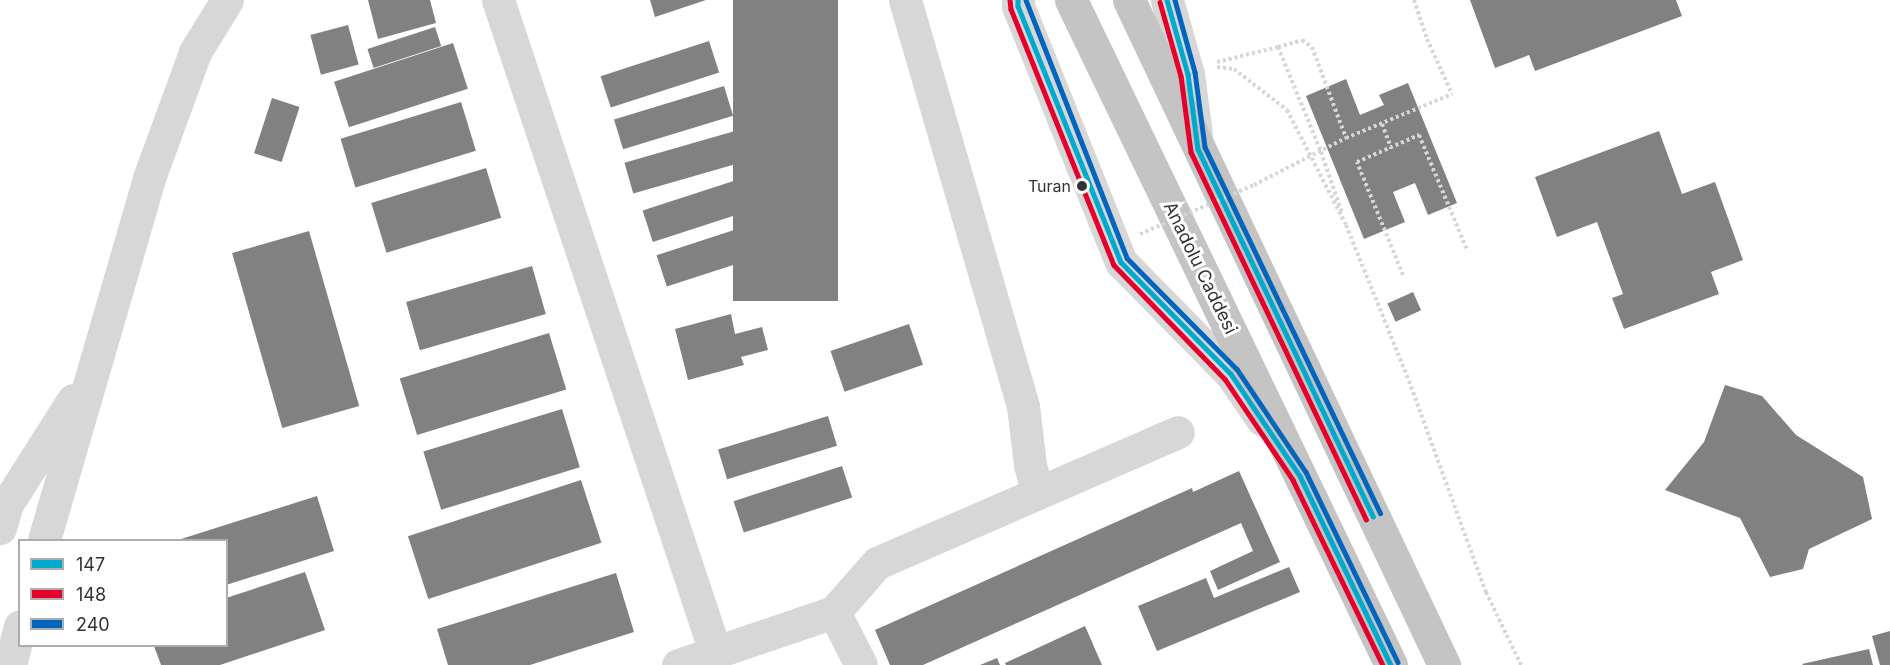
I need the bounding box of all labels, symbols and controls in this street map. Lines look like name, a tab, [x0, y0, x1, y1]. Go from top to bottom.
place label: Turan	[1028, 176, 1071, 196]
marker: Turan	[1076, 180, 1088, 192]
street label: Anadolu Caddesi	[1159, 198, 1241, 338]
legend	[18, 539, 228, 647]
text: 147	[76, 554, 105, 575]
text: 148	[76, 584, 106, 605]
text: 240	[76, 614, 110, 635]

